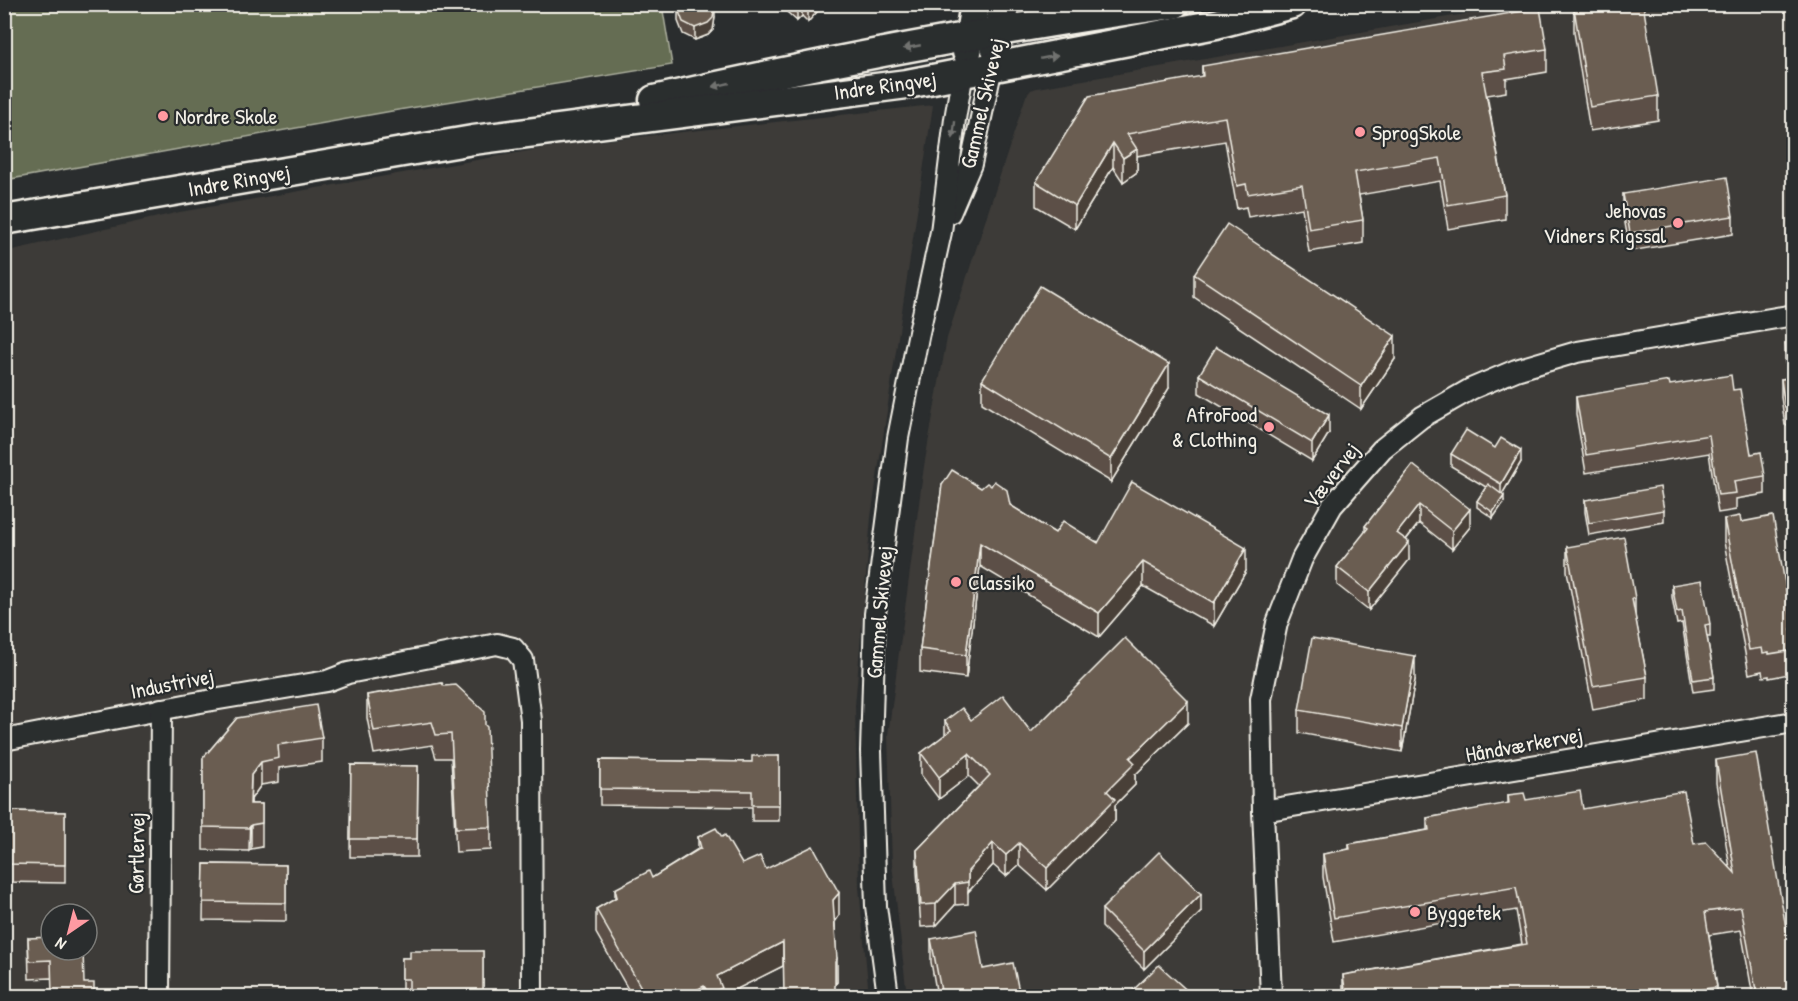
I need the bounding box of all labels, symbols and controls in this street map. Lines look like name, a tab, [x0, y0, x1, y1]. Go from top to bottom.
street label: Gammel Skivevej	[952, 35, 1012, 171]
one-way arrow	[902, 43, 921, 52]
one-way arrow	[1040, 52, 1059, 61]
street label: Indre Ringvej	[832, 63, 938, 107]
one-way arrow	[711, 81, 730, 90]
place label: Nordre Skole	[175, 101, 278, 131]
marker: Nordre Skole	[156, 109, 170, 123]
place label: SprogSkole	[1372, 117, 1462, 147]
one-way arrow	[949, 121, 959, 140]
marker: SprogSkole	[1353, 125, 1367, 139]
street label: Indre Ringvej	[186, 156, 292, 204]
place label: Jehovas Vidners Rigssal	[1543, 195, 1666, 250]
marker: Jehovas Vidners Rigssal	[1671, 216, 1685, 230]
place label: AfroFood & Clothing	[1172, 399, 1257, 454]
marker: AfroFood & Clothing	[1262, 420, 1276, 434]
street label: Vævervej	[1296, 436, 1366, 514]
street label: Gammel Skivevej	[858, 544, 900, 680]
place label: Classiko	[968, 567, 1035, 597]
marker: Classiko	[949, 575, 963, 589]
street label: Industrivej	[128, 660, 216, 706]
street label: Håndværkervej	[1463, 719, 1585, 769]
street label: Gørtlervej	[120, 812, 152, 894]
place label: Byggetek	[1427, 897, 1501, 927]
north arrow	[39, 902, 99, 962]
marker: Byggetek	[1408, 905, 1422, 919]
text: N	[50, 933, 70, 956]

